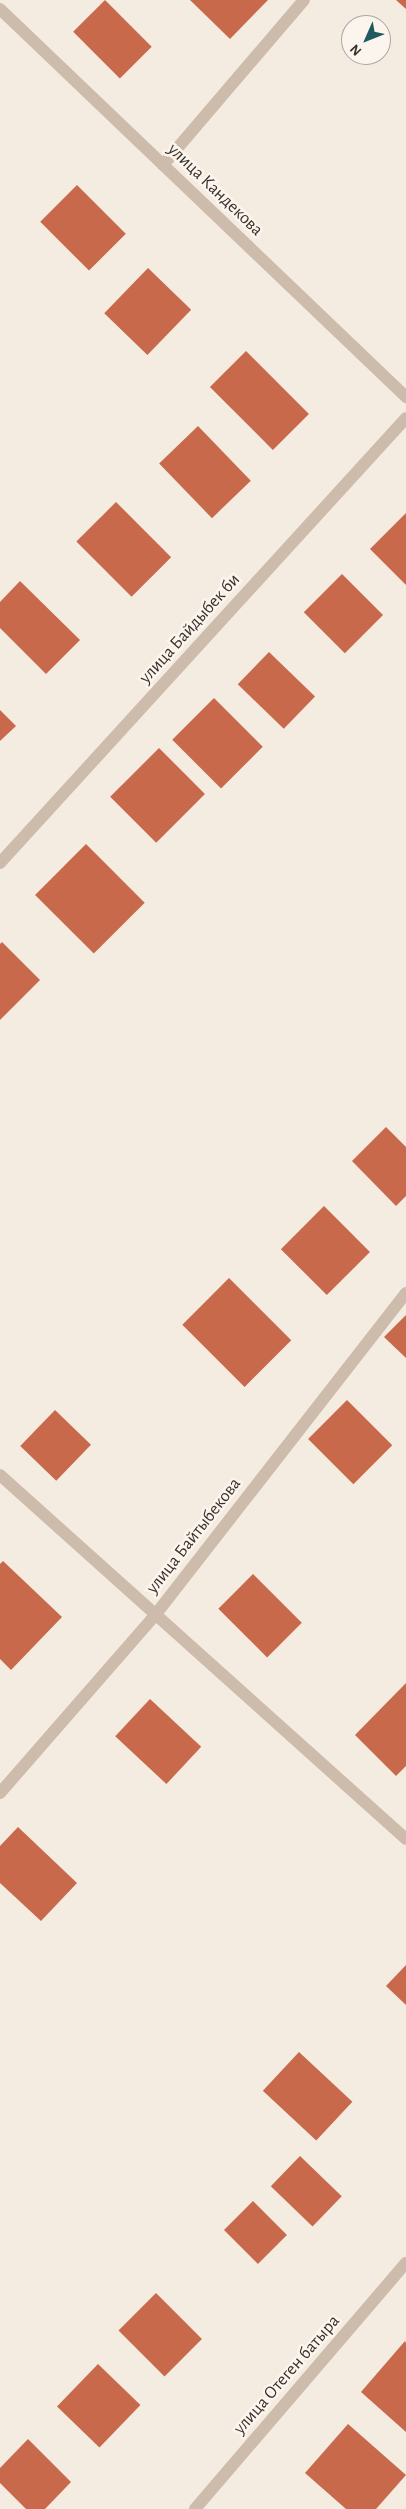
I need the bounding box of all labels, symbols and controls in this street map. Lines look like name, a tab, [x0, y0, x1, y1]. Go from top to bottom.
north arrow	[341, 15, 391, 65]
text: N	[348, 41, 364, 58]
street label: улица Кандекова	[163, 139, 267, 241]
street label: улица Байдыбек би	[135, 570, 245, 688]
street label: улица Байтыбекова	[142, 1474, 246, 1598]
street label: улица Отеген батыра	[229, 2311, 345, 2439]

